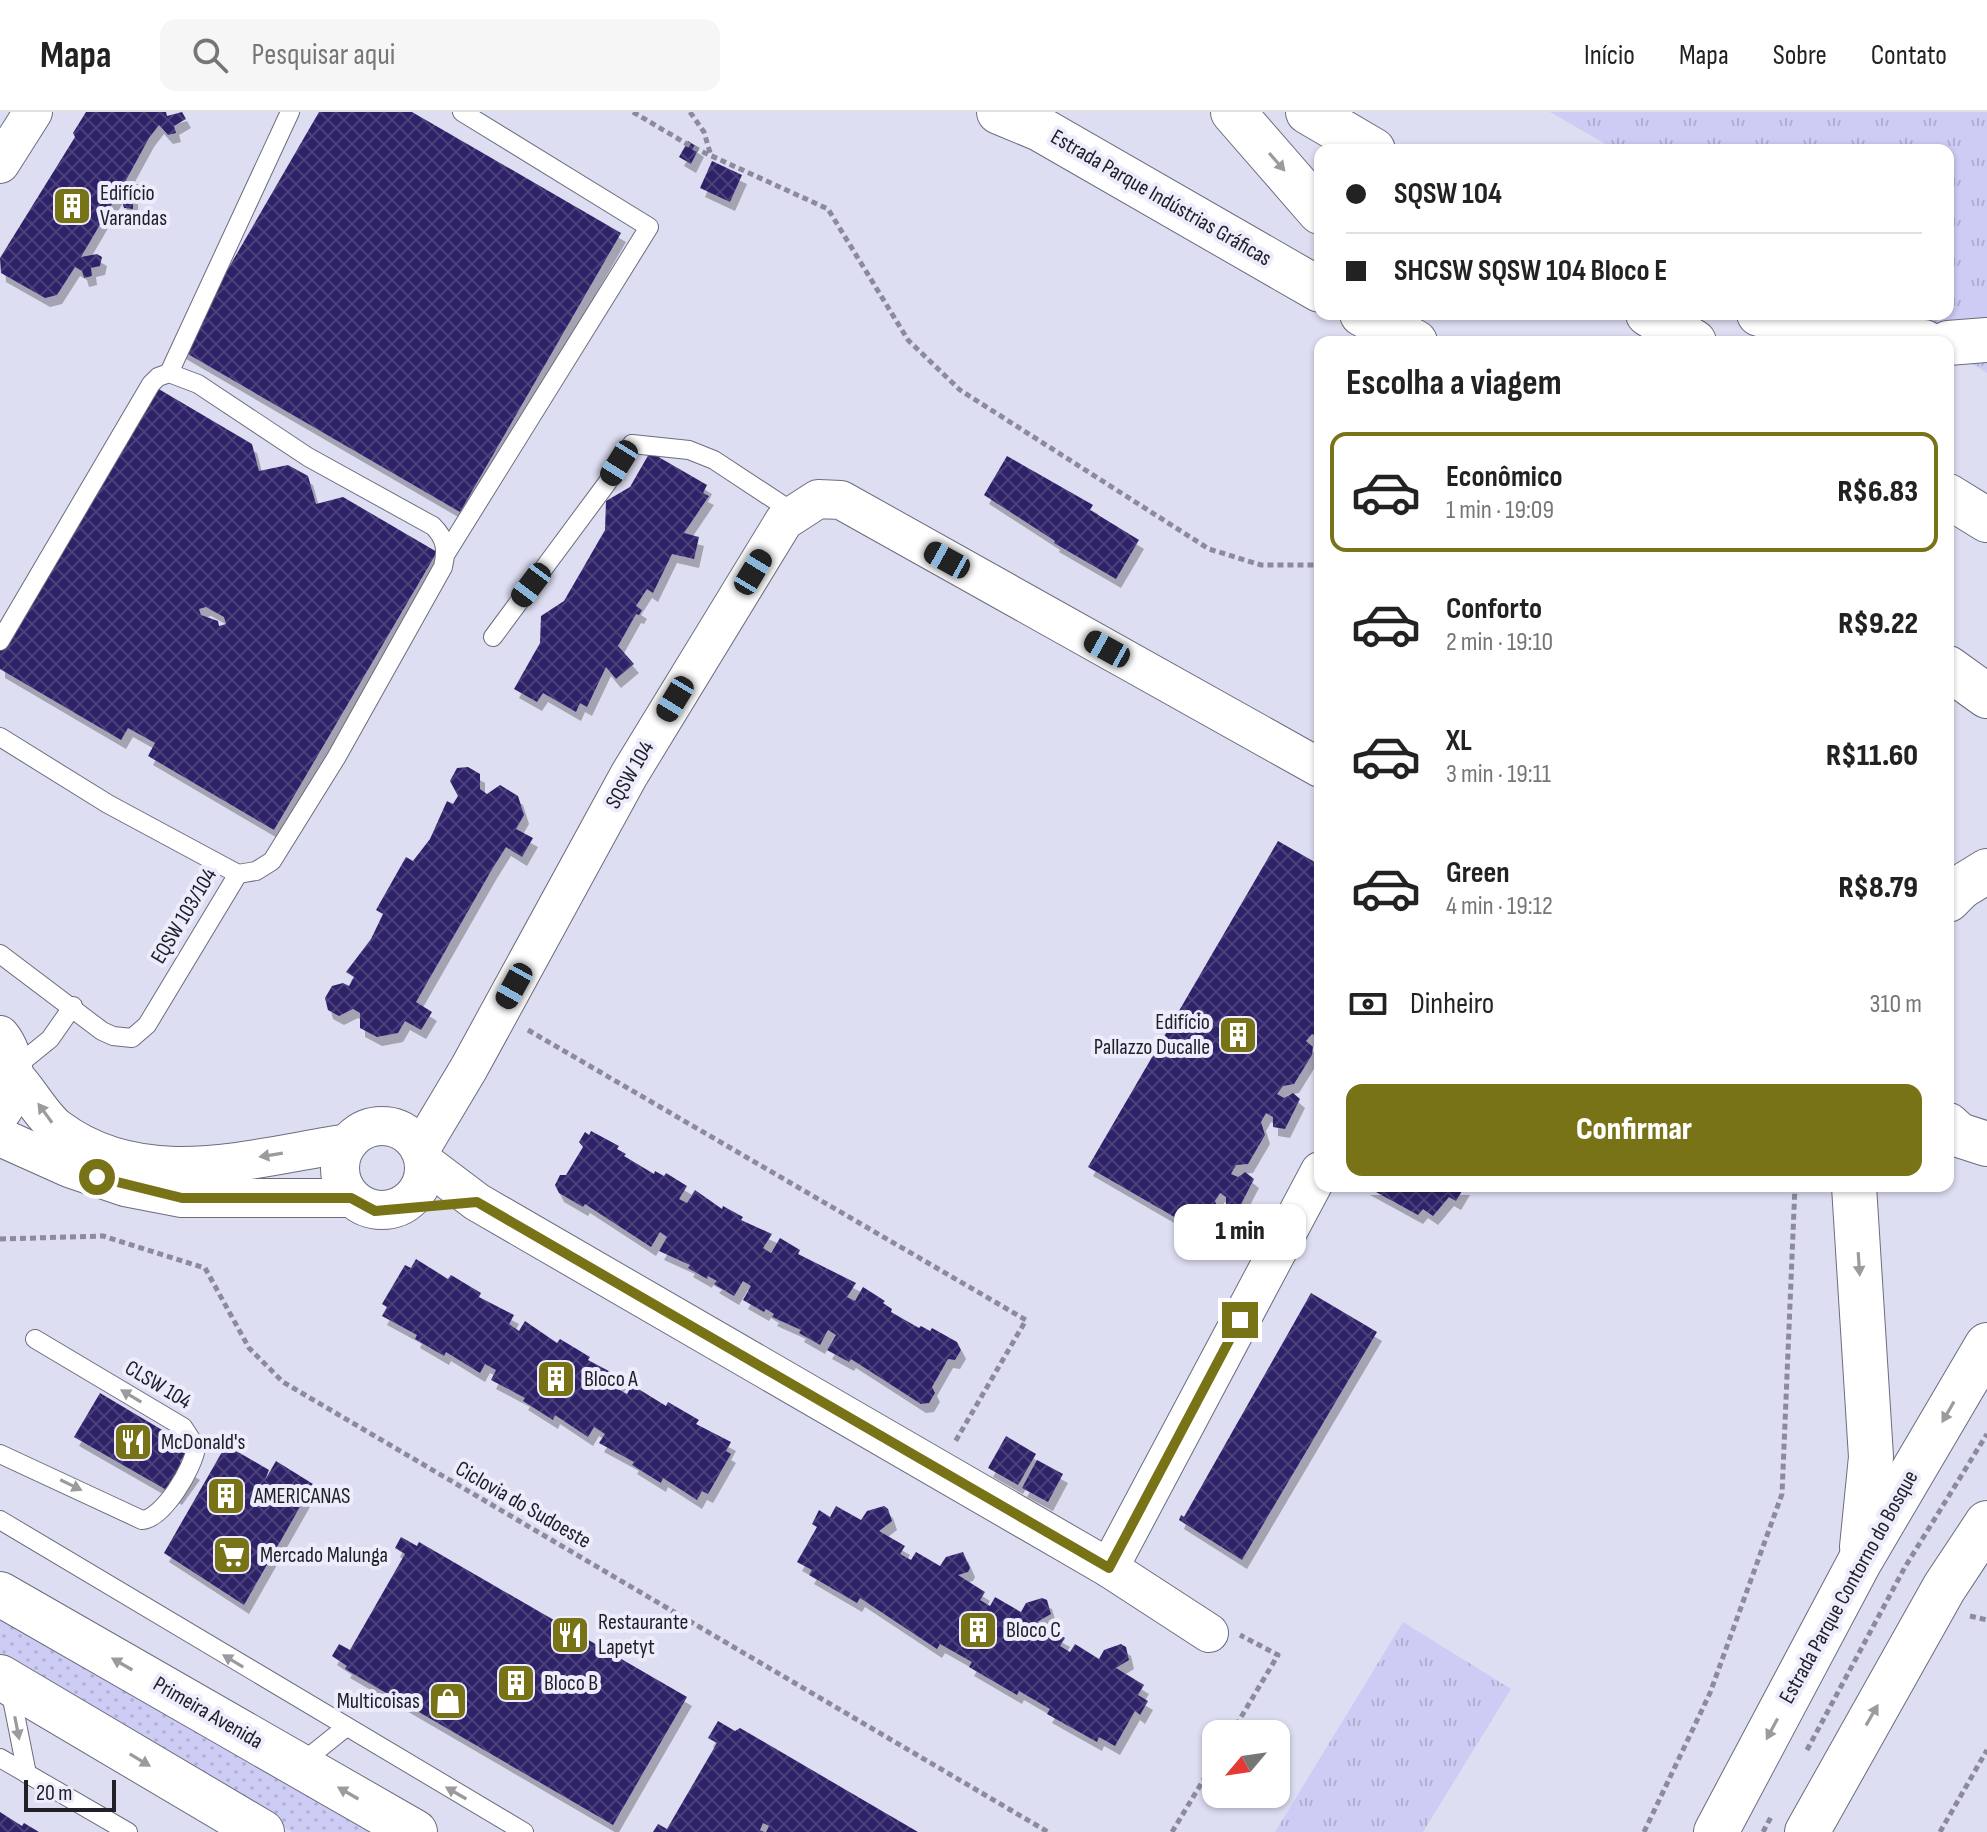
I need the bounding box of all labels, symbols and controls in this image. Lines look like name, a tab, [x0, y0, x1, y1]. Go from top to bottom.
search box	[160, 19, 720, 91]
text: Mapa	[40, 33, 112, 78]
icon: search	[188, 33, 232, 77]
text: Pesquisar aqui	[252, 37, 395, 73]
text: Início	[1584, 39, 1635, 72]
text: Mapa	[1679, 39, 1729, 72]
text: Sobre	[1773, 39, 1827, 72]
text: Contato	[1871, 39, 1947, 72]
street label: Estrada Parque Indústrias Gráficas	[1046, 124, 1276, 272]
one-way arrow	[1268, 151, 1285, 171]
text: SQSW 104	[1394, 176, 1502, 212]
place label: Edifício Varandas	[100, 180, 167, 232]
building icon: Edifício Varandas	[51, 185, 93, 227]
text: SHCSW SQSW 104 Bloco E	[1394, 253, 1667, 289]
text: Escolha a viagem	[1346, 362, 1562, 405]
car	[596, 436, 642, 490]
icon: car	[1350, 456, 1422, 528]
text: Econômico	[1446, 459, 1563, 495]
text: R$6.83	[1837, 474, 1918, 510]
text: 1 min · 19:09	[1446, 495, 1554, 526]
car	[920, 538, 974, 582]
car	[730, 545, 776, 599]
car	[507, 559, 555, 611]
icon: car	[1350, 588, 1422, 660]
text: Conforto	[1446, 591, 1542, 627]
text: R$9.22	[1838, 606, 1918, 642]
car	[1080, 627, 1134, 671]
text: 2 min · 19:10	[1446, 627, 1553, 658]
car	[652, 672, 698, 726]
icon: car	[1350, 720, 1422, 792]
text: XL	[1446, 723, 1472, 759]
street label: SQSW 104	[600, 736, 660, 814]
text: R$11.60	[1826, 738, 1918, 774]
text: 3 min · 19:11	[1446, 759, 1551, 790]
icon: car	[1350, 852, 1422, 924]
text: Green	[1446, 855, 1510, 891]
street label: EQSW 103/104	[145, 863, 223, 969]
text: R$8.79	[1838, 870, 1918, 906]
text: 4 min · 19:12	[1446, 891, 1553, 922]
car	[492, 959, 536, 1013]
icon: cash	[1346, 982, 1390, 1026]
text: Dinheiro	[1410, 986, 1494, 1022]
text: 310 m	[1870, 989, 1922, 1020]
place label: Edifício Pallazzo Ducalle	[1094, 1009, 1210, 1061]
building icon: Edifício Pallazzo Ducalle	[1217, 1014, 1259, 1056]
button: Confirmar	[1346, 1084, 1922, 1176]
one-way arrow	[38, 1102, 54, 1123]
one-way arrow	[258, 1149, 283, 1162]
route start	[79, 1159, 115, 1195]
callout: 1 min	[1174, 1204, 1306, 1260]
text: 1 min	[1215, 1216, 1265, 1247]
one-way arrow	[1853, 1252, 1866, 1277]
route end	[1222, 1302, 1258, 1338]
street label: CLSW 104	[120, 1355, 196, 1415]
building icon: Bloco A	[535, 1358, 577, 1400]
place label: Bloco A	[584, 1366, 638, 1393]
one-way arrow	[120, 1390, 142, 1404]
one-way arrow	[1941, 1401, 1955, 1423]
restaurant icon: McDonald's	[112, 1421, 154, 1463]
place label: McDonald's	[161, 1429, 245, 1456]
street label: Ciclovia do Sudoeste	[450, 1455, 596, 1555]
street label: Estrada Parque Contorno do Bosque	[1774, 1466, 1924, 1708]
building icon: AMERICANAS	[205, 1475, 247, 1517]
one-way arrow	[60, 1479, 83, 1492]
place label: AMERICANAS	[253, 1483, 350, 1510]
supermarket icon: Mercado Malunga	[211, 1534, 253, 1576]
place label: Mercado Malunga	[260, 1542, 388, 1569]
place label: Restaurante Lapetyt	[598, 1609, 688, 1661]
building icon: Bloco C	[957, 1609, 999, 1651]
restaurant icon: Restaurante Lapetyt	[549, 1614, 591, 1656]
place label: Bloco C	[1006, 1617, 1061, 1644]
one-way arrow	[222, 1654, 244, 1668]
one-way arrow	[111, 1657, 133, 1671]
building icon: Bloco B	[495, 1662, 537, 1704]
place label: Bloco B	[544, 1670, 598, 1697]
street label: Primeira Avenida	[148, 1671, 268, 1755]
shop icon: Multicoisas	[427, 1680, 469, 1722]
place label: Multicoisas	[337, 1688, 420, 1715]
one-way arrow	[1865, 1704, 1879, 1726]
one-way arrow	[12, 1716, 24, 1741]
one-way arrow	[1765, 1718, 1778, 1741]
north arrow	[1202, 1720, 1290, 1808]
map controls	[1202, 1720, 1290, 1808]
one-way arrow	[129, 1752, 151, 1766]
scale bar	[24, 1776, 116, 1812]
text: 20 m	[36, 1780, 73, 1807]
one-way arrow	[336, 1786, 359, 1800]
one-way arrow	[445, 1786, 468, 1800]

